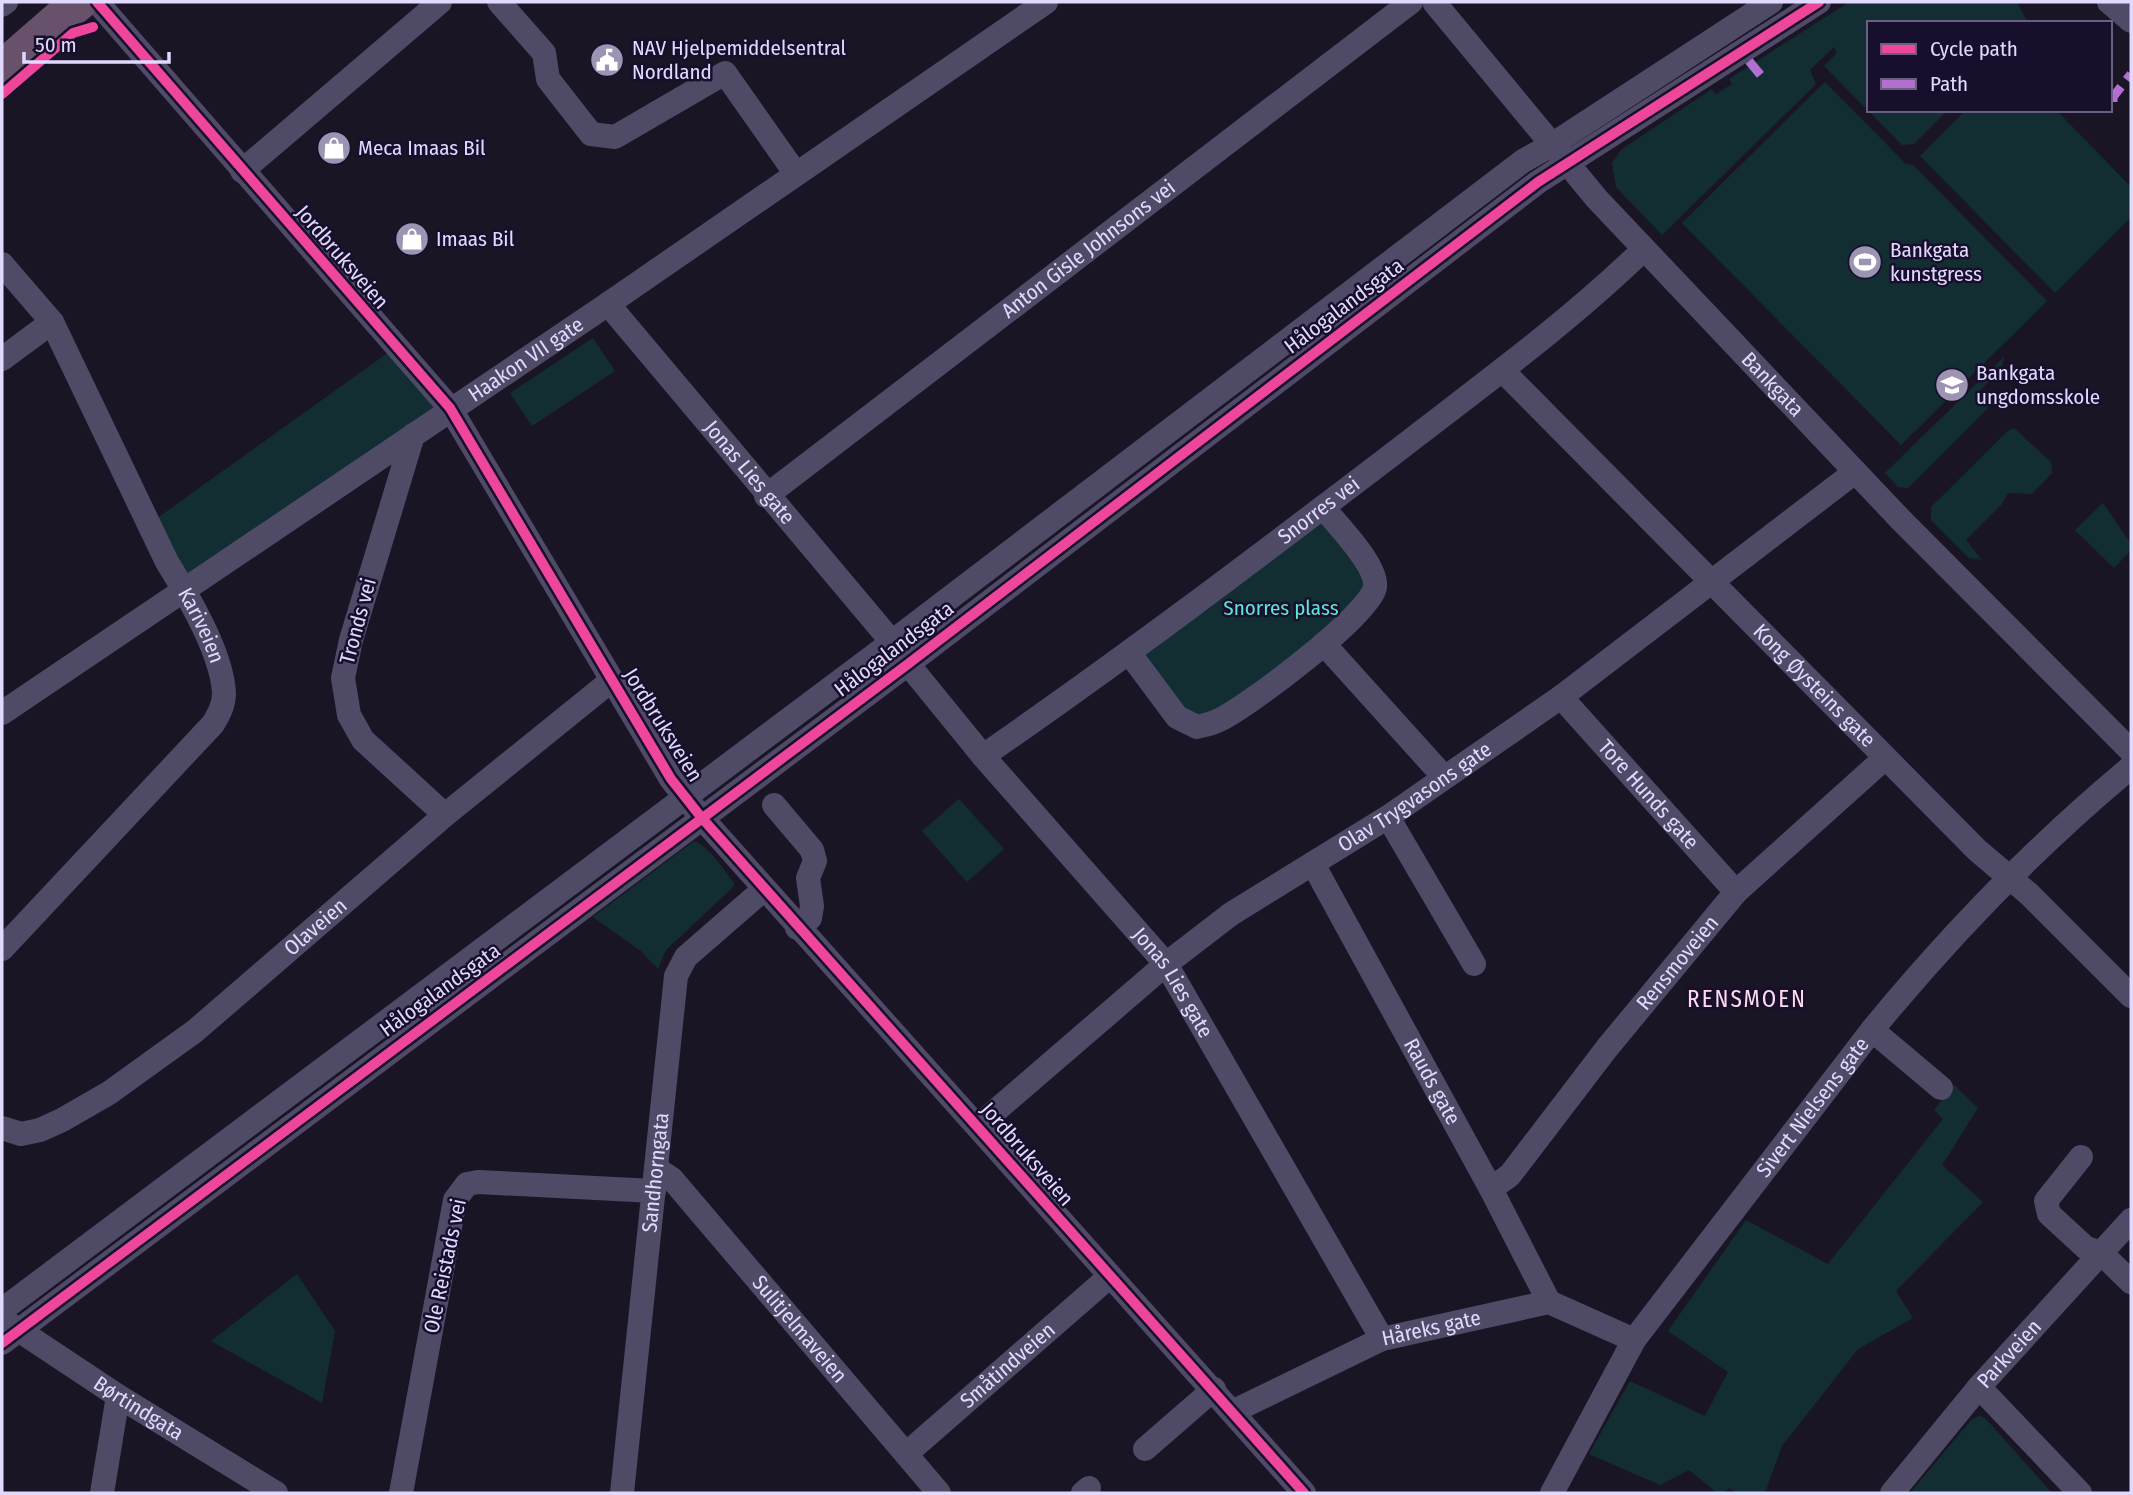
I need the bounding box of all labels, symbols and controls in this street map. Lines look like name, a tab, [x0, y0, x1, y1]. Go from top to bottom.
scale bar	[24, 21, 170, 65]
legend	[1867, 21, 2112, 112]
text: 50 m	[35, 32, 77, 58]
place label: NAV Hjelpemiddelsentral Nordland	[632, 35, 847, 85]
text: Cycle path	[1930, 36, 2018, 62]
public building icon: NAV Hjelpemiddelsentral Nordland	[588, 41, 626, 79]
text: Path	[1930, 71, 1968, 97]
shop icon: Meca Imaas Bil	[315, 129, 353, 167]
place label: Meca Imaas Bil	[358, 135, 486, 161]
street label: Anton Gisle Johnsons vei	[996, 174, 1180, 324]
street label: Jordbruksveien	[290, 200, 394, 314]
shop icon: Imaas Bil	[393, 220, 431, 258]
place label: Imaas Bil	[436, 226, 515, 252]
place label: Bankgata kunstgress	[1890, 237, 1982, 287]
sports icon: Bankgata kunstgress	[1846, 243, 1884, 281]
street label: Hålogalandsgata	[1279, 253, 1409, 359]
street label: Haakon VII gate	[463, 311, 588, 407]
street label: Bankgata	[1736, 347, 1809, 422]
place label: Bankgata ungdomsskole	[1976, 360, 2100, 410]
school or university icon: Bankgata ungdomsskole	[1933, 366, 1971, 404]
street label: Jonas Lies gate	[699, 415, 800, 530]
street label: Snorres vei	[1273, 471, 1365, 550]
street label: Tronds vei	[334, 575, 382, 667]
street label: Kariveien	[172, 583, 230, 666]
park label: Snorres plass	[1223, 595, 1339, 621]
street label: Hålogalandsgata	[829, 596, 959, 702]
street label: Kong Øysteins gate	[1748, 618, 1881, 753]
street label: Jordbruksveien	[618, 663, 708, 787]
street label: Tore Hunds gate	[1593, 734, 1704, 855]
street label: Olav Trygvasons gate	[1333, 736, 1497, 858]
street label: Olaveien	[279, 893, 352, 961]
street label: Rensmoveien	[1631, 910, 1724, 1015]
street label: Jonas Lies gate	[1127, 922, 1219, 1042]
street label: Hålogalandsgata	[375, 938, 505, 1042]
district label: RENSMOEN	[1687, 985, 1807, 1013]
street label: Sivert Nielsens gate	[1751, 1032, 1875, 1182]
street label: Rauds gate	[1398, 1034, 1466, 1129]
street label: Jordbruksveien	[975, 1097, 1079, 1211]
street label: Sandhorngata	[636, 1112, 675, 1234]
street label: Ole Reistads vei	[418, 1196, 472, 1336]
street label: Sulitjelmaveien	[747, 1270, 853, 1388]
street label: Håreks gate	[1379, 1305, 1483, 1352]
street label: Parkveien	[1971, 1314, 2047, 1394]
street label: Småtindveien	[955, 1317, 1061, 1414]
street label: Børtindgata	[89, 1370, 188, 1446]

